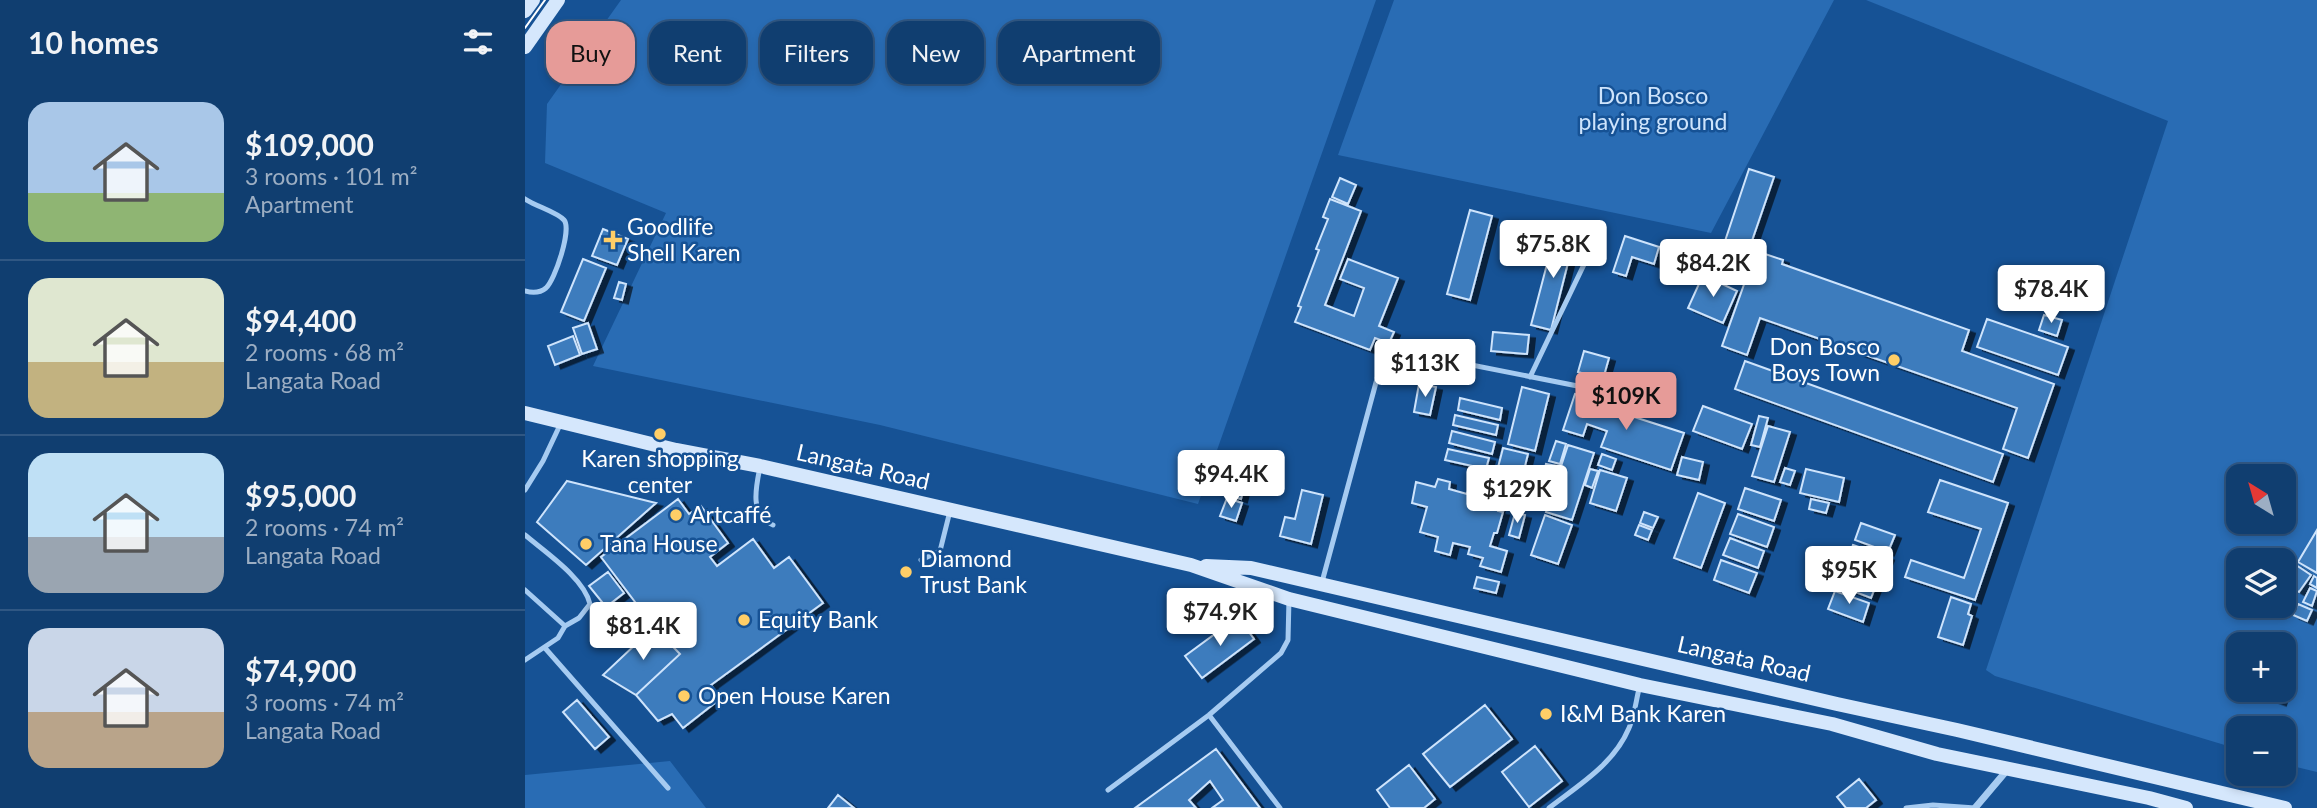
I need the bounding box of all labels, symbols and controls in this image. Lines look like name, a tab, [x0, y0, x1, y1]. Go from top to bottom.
chip: Buy	[546, 21, 635, 84]
chip: Rent	[649, 21, 746, 84]
chip: Filters	[760, 21, 873, 84]
chip: New	[887, 21, 984, 84]
chip: Apartment	[998, 21, 1160, 84]
icon: filters	[459, 23, 497, 61]
text: 10 homes	[28, 24, 159, 60]
park label: Don Bosco playing ground	[1579, 81, 1727, 135]
text: $109,000	[245, 126, 374, 162]
icon: home	[84, 130, 168, 214]
text: 3 rooms · 101 m²	[245, 162, 417, 190]
text: Apartment	[245, 190, 353, 218]
place label: Goodlife Shell Karen	[627, 212, 740, 266]
pin: $75.8K	[1496, 220, 1610, 280]
text: $75.8K	[1516, 229, 1590, 257]
marker: Goodlife Shell Karen	[605, 232, 621, 248]
pin: $84.2K	[1656, 240, 1770, 299]
text: $84.2K	[1676, 248, 1750, 276]
pin: $78.4K	[1994, 266, 2108, 325]
text: $78.4K	[2014, 274, 2088, 302]
text: $94,400	[245, 302, 356, 338]
icon: home	[84, 306, 168, 390]
place label: Don Bosco Boys Town	[1769, 332, 1880, 386]
text: 2 rooms · 68 m²	[245, 338, 404, 366]
pin: $113K	[1376, 340, 1474, 399]
text: $113K	[1390, 348, 1460, 376]
marker: Don Bosco Boys Town	[1886, 352, 1902, 368]
text: Langata Road	[245, 366, 381, 394]
pin: $109K	[1577, 372, 1675, 432]
text: $109K	[1591, 381, 1661, 409]
marker: Karen shopping center	[652, 426, 668, 442]
street label: Langata Road	[794, 437, 933, 495]
place label: Karen shopping center	[581, 444, 739, 498]
pin: $94.4K	[1174, 450, 1288, 510]
text: $94.4K	[1194, 459, 1268, 487]
north arrow	[2226, 464, 2296, 534]
map controls	[2226, 464, 2296, 786]
pin: $129K	[1468, 466, 1566, 525]
text: $129K	[1482, 474, 1552, 502]
text: $95,000	[245, 477, 356, 513]
icon: home	[84, 481, 168, 565]
place label: Artcaffé	[690, 500, 771, 528]
marker: Artcaffé	[668, 507, 684, 523]
text: 2 rooms · 74 m²	[245, 513, 404, 541]
place label: Tana House	[600, 529, 718, 557]
marker: Tana House	[578, 536, 594, 552]
text: Langata Road	[245, 541, 381, 569]
place label: Diamond Trust Bank	[920, 544, 1027, 598]
pin: $95K	[1808, 546, 1890, 606]
button: layers	[2226, 548, 2296, 618]
text: $95K	[1821, 555, 1877, 583]
marker: Diamond Trust Bank	[898, 564, 914, 580]
pin: $74.9K	[1163, 588, 1277, 648]
text: $74.9K	[1183, 597, 1257, 625]
pin: $81.4K	[586, 602, 700, 662]
place label: Equity Bank	[758, 605, 878, 633]
text: $81.4K	[606, 611, 680, 639]
marker: Equity Bank	[736, 612, 752, 628]
street label: Langata Road	[1675, 629, 1814, 687]
button: +	[2226, 632, 2296, 702]
text: $74,900	[245, 652, 356, 688]
icon: home	[84, 656, 168, 740]
place label: Open House Karen	[698, 681, 890, 709]
text: 3 rooms · 74 m²	[245, 688, 404, 716]
marker: Open House Karen	[676, 688, 692, 704]
place label: I&M Bank Karen	[1560, 699, 1726, 727]
marker: I&M Bank Karen	[1538, 706, 1554, 722]
text: Langata Road	[245, 716, 381, 744]
button: −	[2226, 716, 2296, 786]

